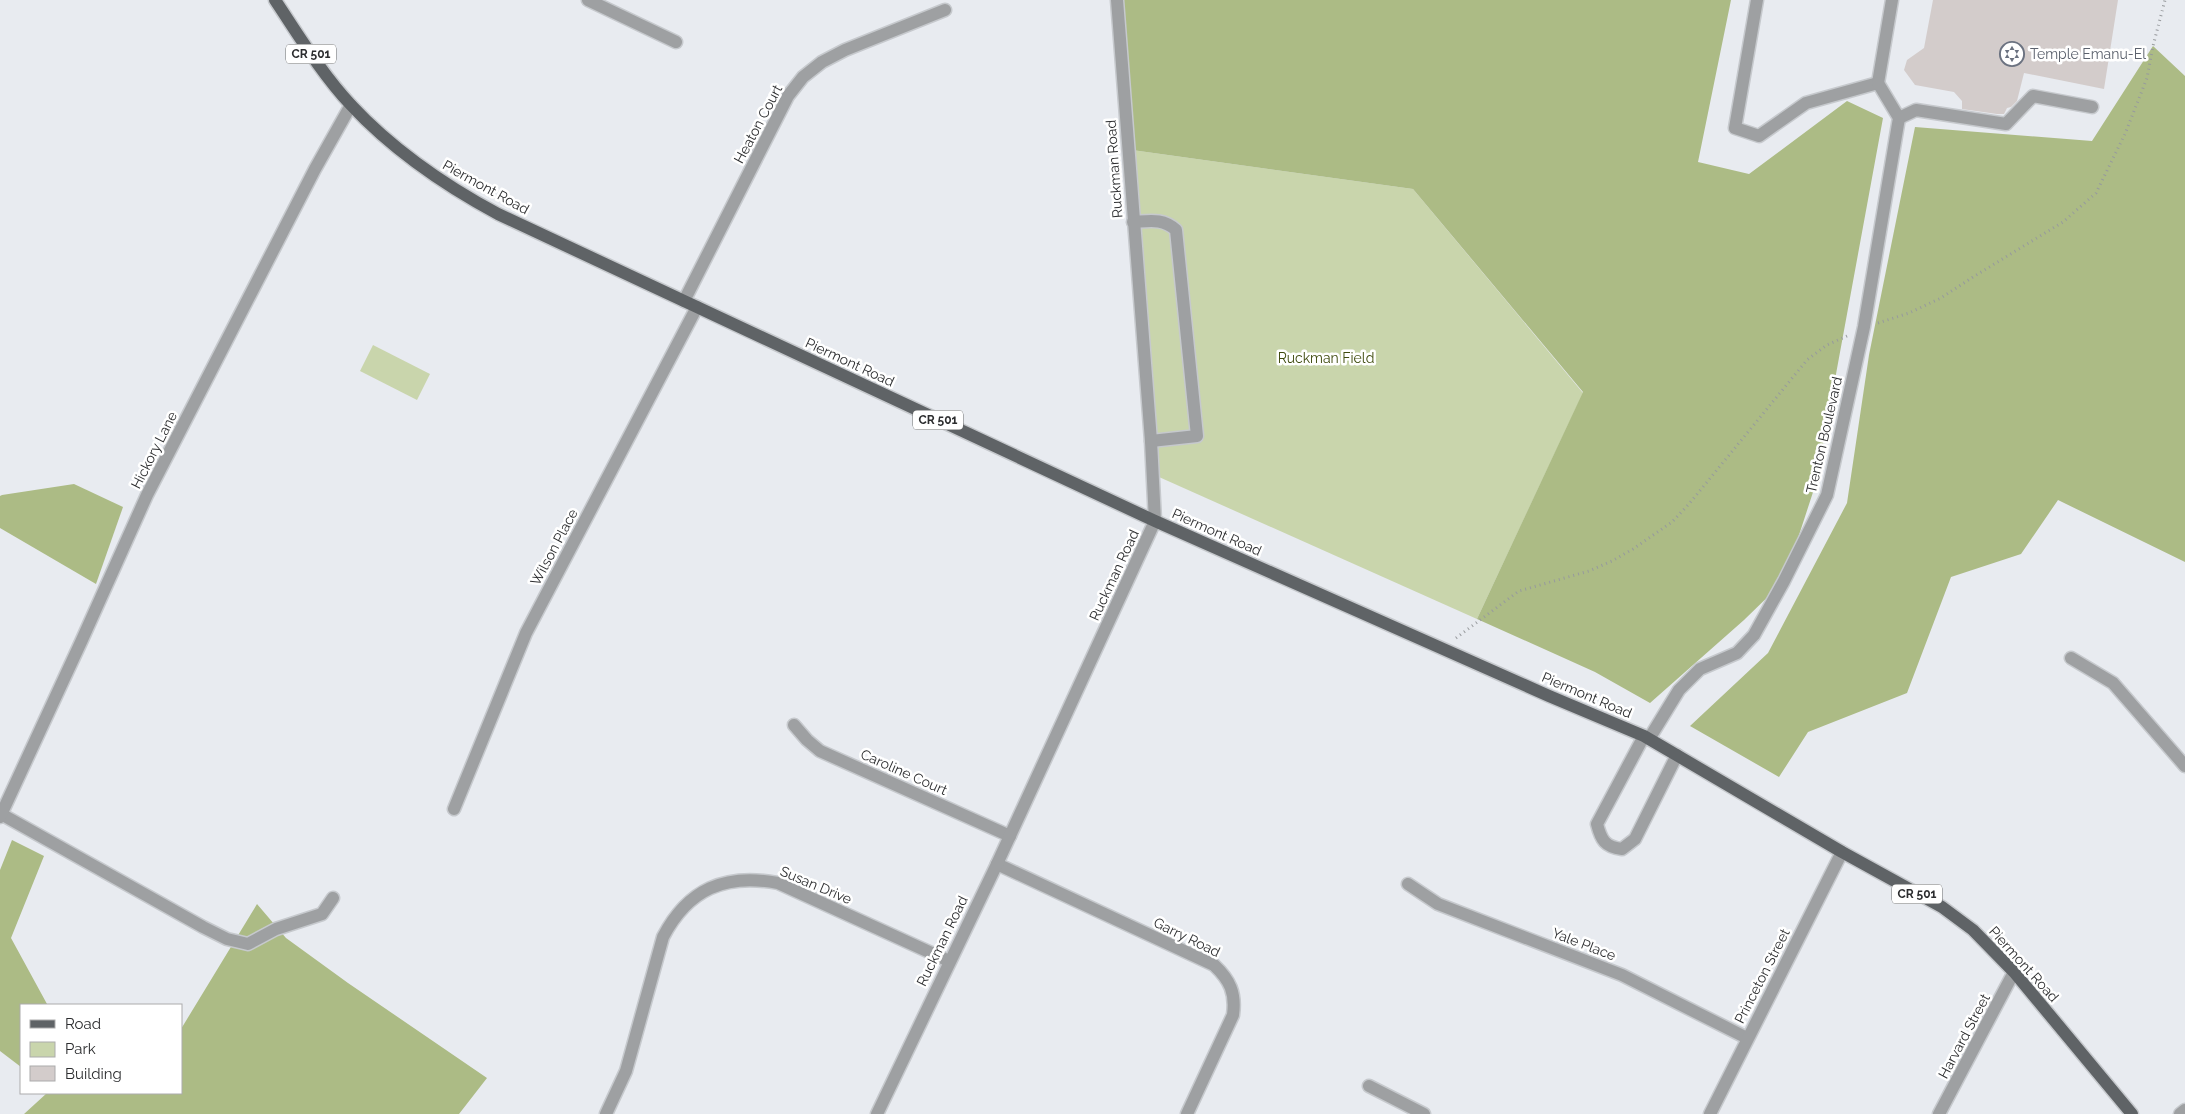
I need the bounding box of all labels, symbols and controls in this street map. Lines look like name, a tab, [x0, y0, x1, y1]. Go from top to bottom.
synagogue icon: Temple Emanu-El	[1999, 41, 2025, 67]
road number: CR 501	[286, 44, 336, 64]
place label: Temple Emanu-El	[2030, 46, 2146, 62]
street label: Heaton Court	[731, 82, 786, 166]
street label: Ruckman Road	[1103, 119, 1125, 219]
street label: Piermont Road	[440, 157, 532, 217]
street label: Piermont Road	[803, 334, 897, 390]
park label: Ruckman Field	[1278, 350, 1374, 366]
street label: Trenton Boulevard	[1803, 375, 1845, 495]
street label: Hickory Lane	[128, 409, 180, 491]
road number: CR 501	[913, 410, 963, 430]
street label: Piermont Road	[1170, 505, 1264, 559]
street label: Wilson Place	[527, 506, 581, 588]
street label: Ruckman Road	[1086, 527, 1142, 623]
street label: Piermont Road	[1540, 669, 1634, 721]
street label: Caroline Court	[858, 746, 950, 798]
street label: Susan Drive	[778, 863, 854, 907]
road number: CR 501	[1892, 884, 1942, 904]
street label: Ruckman Road	[913, 893, 971, 989]
street label: Garry Road	[1151, 914, 1223, 960]
street label: Piermont Road	[1986, 923, 2062, 1005]
street label: Yale Place	[1550, 925, 1618, 963]
street label: Princeton Street	[1731, 926, 1793, 1026]
street label: Harvard Street	[1935, 991, 1993, 1081]
legend	[20, 1004, 182, 1094]
text: Road	[65, 1015, 101, 1033]
text: Park	[65, 1040, 96, 1058]
text: Building	[65, 1065, 122, 1083]

